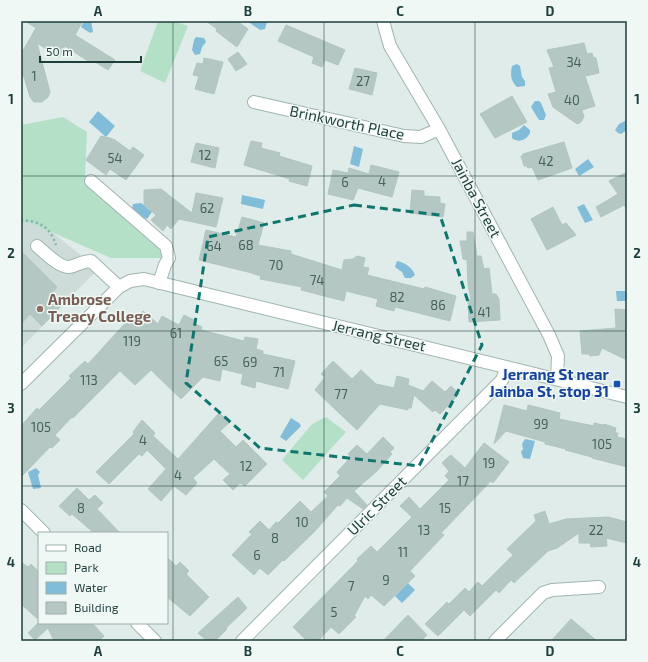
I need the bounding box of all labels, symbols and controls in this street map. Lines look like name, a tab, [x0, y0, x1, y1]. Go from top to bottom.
text: A	[94, 3, 103, 19]
text: B	[244, 3, 252, 19]
text: C	[396, 3, 404, 19]
text: D	[546, 3, 555, 19]
scale bar	[40, 38, 141, 64]
text: 50 m	[46, 44, 73, 58]
house number: 34	[566, 54, 582, 70]
house number: 1	[31, 68, 37, 84]
house number: 27	[356, 73, 370, 89]
text: 1	[8, 91, 14, 107]
text: 1	[634, 91, 640, 107]
house number: 40	[564, 92, 580, 108]
street label: Brinkworth Place	[288, 101, 406, 143]
house number: 12	[199, 147, 211, 163]
house number: 54	[108, 150, 122, 166]
house number: 42	[538, 153, 554, 169]
street label: Jainba Street	[448, 155, 506, 241]
house number: 4	[378, 173, 386, 189]
house number: 6	[341, 174, 349, 190]
house number: 62	[200, 200, 214, 216]
house number: 68	[238, 237, 254, 253]
house number: 64	[206, 238, 222, 254]
text: 2	[7, 245, 15, 261]
text: 2	[633, 245, 641, 261]
house number: 70	[269, 257, 283, 273]
house number: 74	[310, 272, 324, 288]
house number: 82	[389, 289, 405, 305]
place label: Ambrose Treacy College	[48, 290, 151, 326]
house number: 86	[430, 297, 446, 313]
marker: Ambrose Treacy College	[35, 304, 45, 314]
house number: 41	[477, 304, 491, 320]
street label: Jerrang Street	[331, 316, 428, 355]
house number: 61	[170, 325, 182, 341]
house number: 119	[123, 333, 141, 349]
house number: 65	[214, 353, 228, 369]
house number: 69	[243, 354, 257, 370]
house number: 71	[273, 364, 285, 380]
place label: Jerrang St near Jainba St, stop 31	[489, 365, 610, 400]
house number: 113	[80, 372, 98, 388]
marker: Jerrang St near Jainba St, stop 31	[612, 379, 622, 389]
house number: 77	[334, 386, 348, 402]
text: 3	[7, 400, 15, 416]
text: 3	[633, 400, 641, 416]
house number: 99	[534, 416, 548, 432]
house number: 105	[31, 419, 51, 435]
house number: 4	[139, 432, 147, 448]
house number: 105	[592, 436, 612, 452]
house number: 19	[483, 455, 495, 471]
house number: 12	[240, 458, 252, 474]
house number: 4	[174, 467, 182, 483]
street label: Ulric Street	[343, 472, 410, 539]
house number: 17	[457, 473, 469, 489]
house number: 8	[77, 500, 85, 516]
house number: 15	[439, 500, 451, 516]
house number: 10	[295, 514, 309, 530]
house number: 13	[418, 522, 430, 538]
house number: 22	[589, 522, 603, 538]
house number: 8	[271, 530, 279, 546]
legend	[38, 532, 168, 624]
text: Road	[74, 540, 102, 554]
house number: 11	[398, 544, 408, 560]
house number: 6	[253, 547, 261, 563]
text: 4	[7, 554, 15, 570]
text: 4	[633, 554, 641, 570]
text: Park	[74, 560, 99, 574]
house number: 9	[382, 572, 390, 588]
house number: 7	[348, 578, 355, 594]
text: Water	[74, 580, 108, 594]
text: Building	[74, 600, 119, 614]
house number: 5	[331, 604, 338, 620]
text: A	[94, 643, 103, 659]
text: B	[244, 643, 252, 659]
text: C	[396, 643, 404, 659]
text: D	[546, 643, 555, 659]

